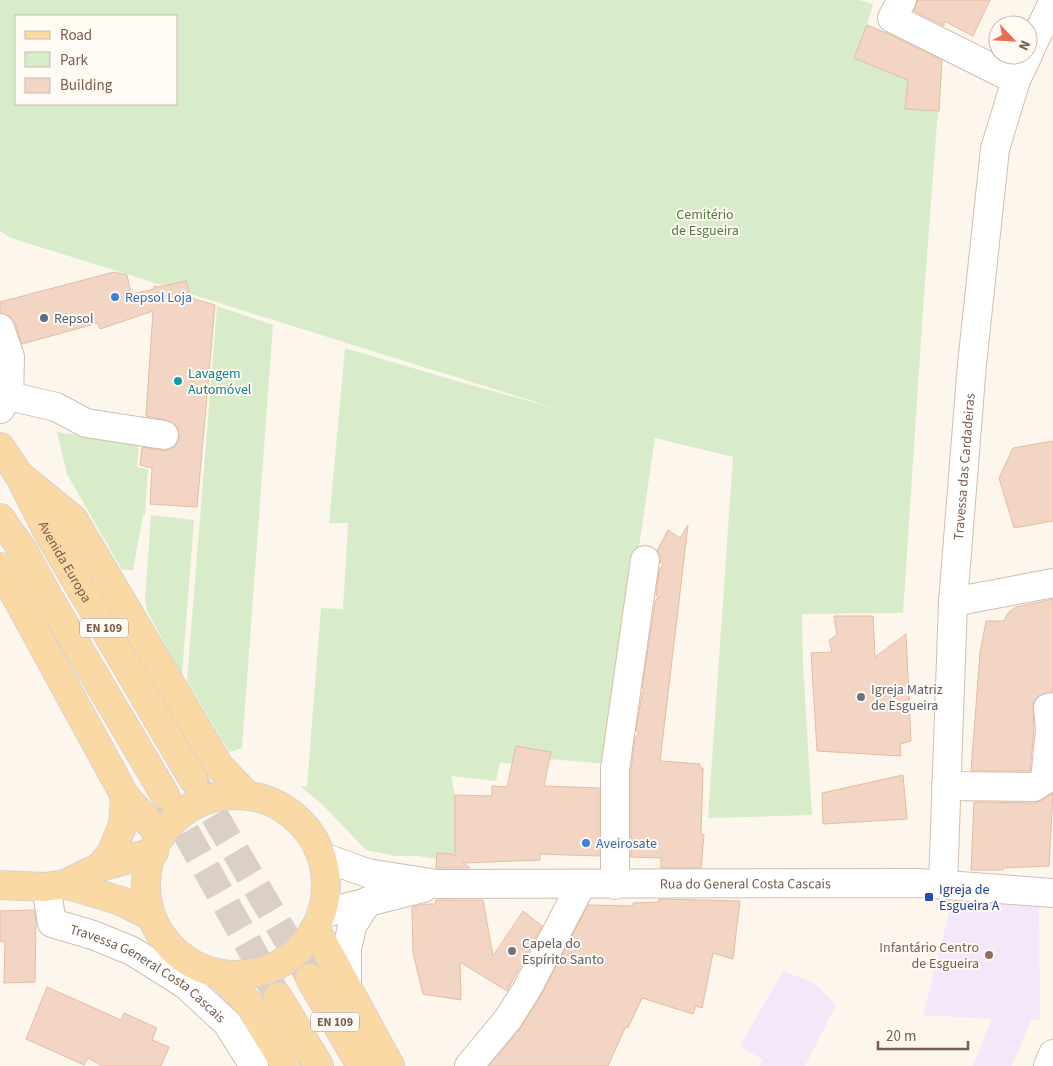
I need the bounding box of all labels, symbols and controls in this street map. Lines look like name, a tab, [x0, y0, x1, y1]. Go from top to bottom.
legend	[15, 15, 178, 105]
north arrow	[988, 15, 1038, 65]
text: Road	[60, 25, 92, 46]
text: N	[1013, 37, 1035, 54]
text: Park	[60, 50, 89, 71]
text: Building	[60, 75, 113, 96]
park label: Cemitério de Esgueira	[671, 205, 739, 241]
place label: Repsol Loja	[125, 288, 192, 308]
marker: Repsol Loja	[109, 291, 121, 303]
place label: Repsol	[54, 309, 94, 329]
marker: Repsol	[38, 312, 50, 324]
place label: Lavagem Automóvel	[188, 364, 252, 400]
marker: Lavagem Automóvel	[172, 375, 184, 387]
street label: Travessa das Cardadeiras	[949, 392, 981, 541]
street label: Avenida Europa	[33, 518, 96, 607]
road number: EN 109	[80, 618, 128, 638]
place label: Igreja Matriz de Esgueira	[871, 680, 943, 716]
marker: Igreja Matriz de Esgueira	[855, 691, 867, 703]
place label: Aveirosate	[596, 834, 657, 854]
marker: Aveirosate	[580, 837, 592, 849]
street label: Rua do General Costa Cascais	[660, 874, 831, 895]
place label: Igreja de Esgueira A	[939, 880, 1000, 916]
marker: Igreja de Esgueira A	[923, 891, 935, 903]
street label: Travessa General Costa Cascais	[67, 920, 230, 1028]
place label: Capela do Espírito Santo	[522, 934, 604, 970]
place label: Infantário Centro de Esgueira	[879, 938, 979, 974]
marker: Capela do Espírito Santo	[506, 945, 518, 957]
marker: Infantário Centro de Esgueira	[983, 949, 995, 961]
road number: EN 109	[311, 1012, 359, 1032]
scale bar	[878, 1018, 968, 1050]
text: 20 m	[886, 1026, 916, 1047]

